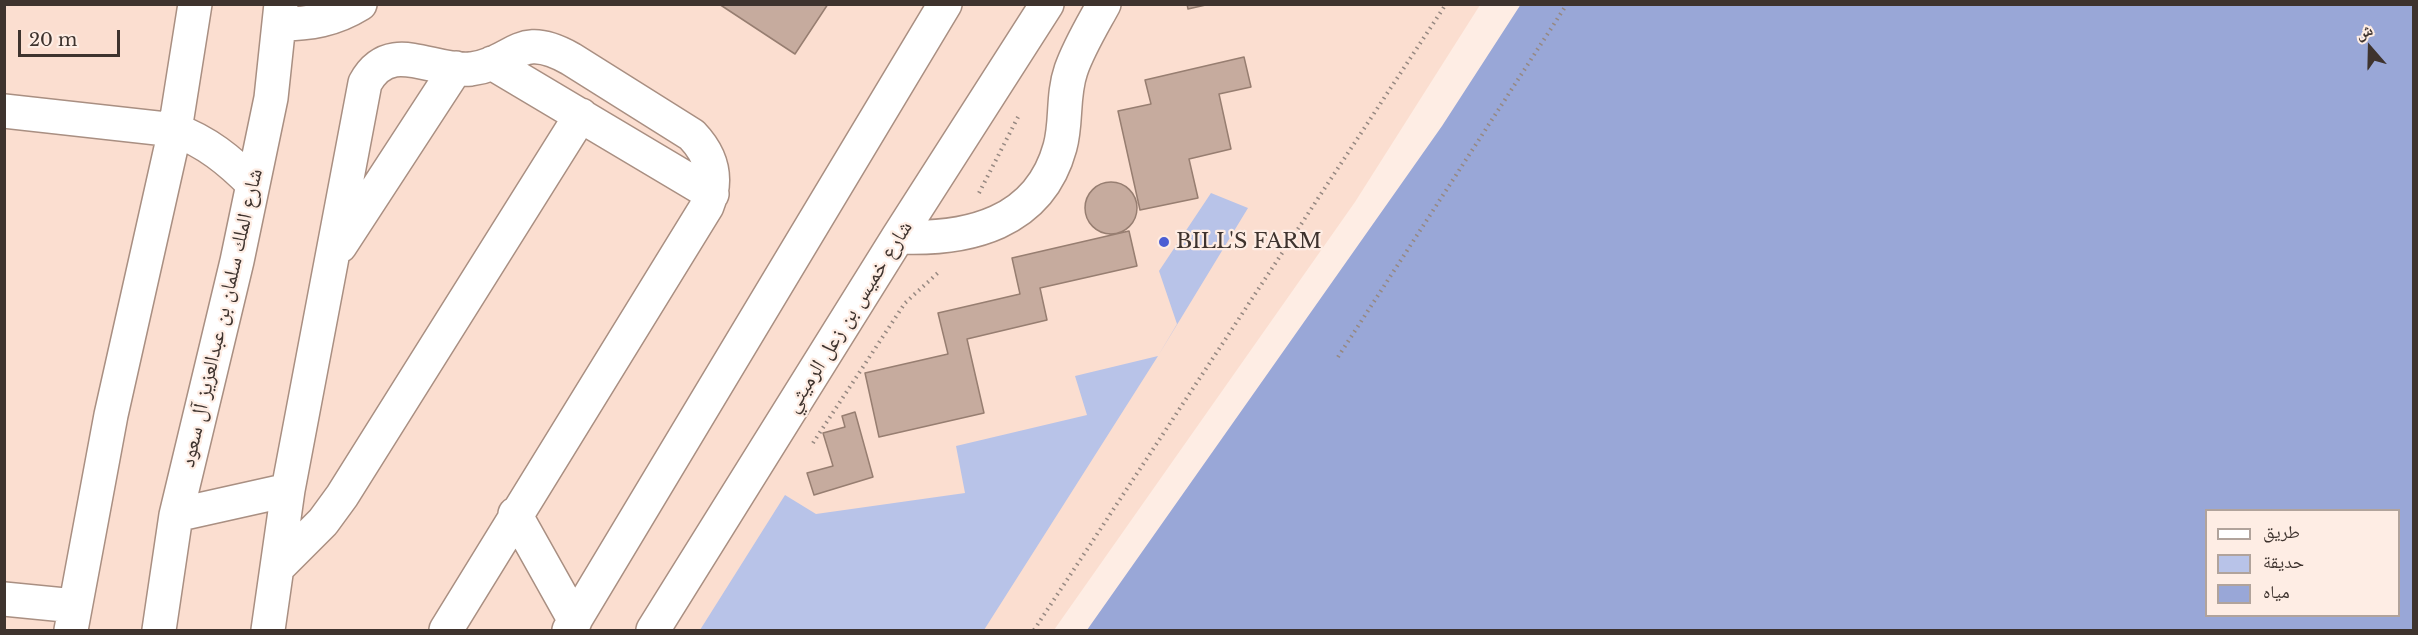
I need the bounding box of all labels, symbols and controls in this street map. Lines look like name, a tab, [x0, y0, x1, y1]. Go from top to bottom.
scale bar	[21, 18, 123, 56]
north arrow	[2340, 18, 2400, 78]
text: ش	[2352, 19, 2375, 43]
text: 20 m	[29, 29, 77, 51]
street label: شارع الملك سلمان بن عبدالعزيز آل سعود	[175, 166, 269, 470]
street label: شارع خميس بن زعل الرميثي	[780, 217, 918, 417]
place label: BILL'S FARM	[1176, 229, 1322, 255]
marker: BILL'S FARM	[1157, 235, 1171, 249]
legend	[2205, 509, 2400, 617]
text: طريق	[2263, 521, 2300, 543]
text: حديقة	[2263, 551, 2304, 573]
text: مياه	[2263, 581, 2290, 603]

